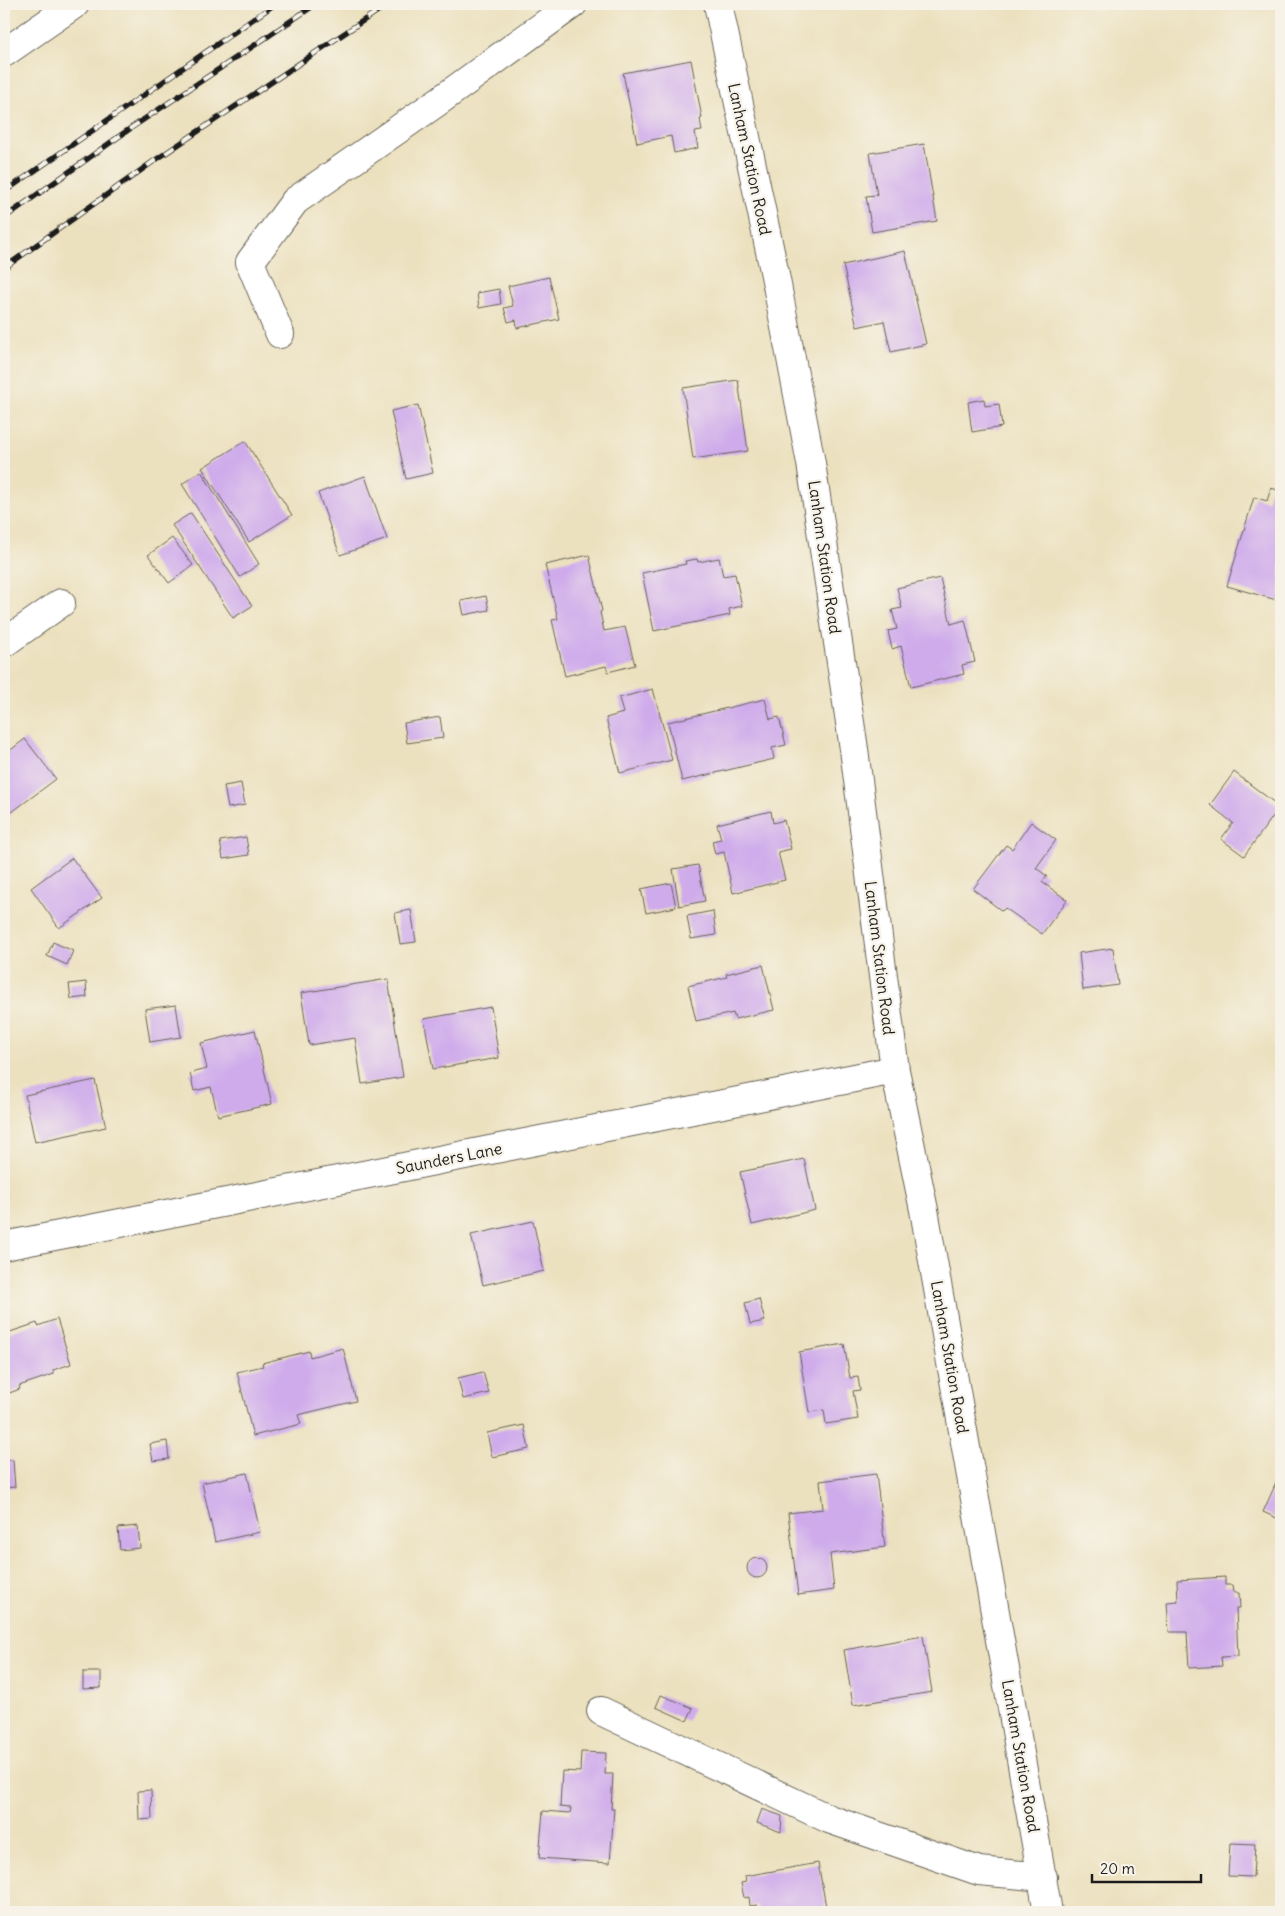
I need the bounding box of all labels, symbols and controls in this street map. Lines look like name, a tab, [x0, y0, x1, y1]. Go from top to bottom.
street label: Lanham Station Road	[724, 81, 776, 237]
street label: Lanham Station Road	[804, 479, 846, 635]
street label: Lanham Station Road	[861, 880, 899, 1036]
street label: Saunders Lane	[394, 1138, 504, 1178]
street label: Lanham Station Road	[927, 1279, 973, 1435]
street label: Lanham Station Road	[998, 1678, 1044, 1834]
scale bar	[1092, 1851, 1201, 1883]
text: 20 m	[1100, 1859, 1135, 1878]

